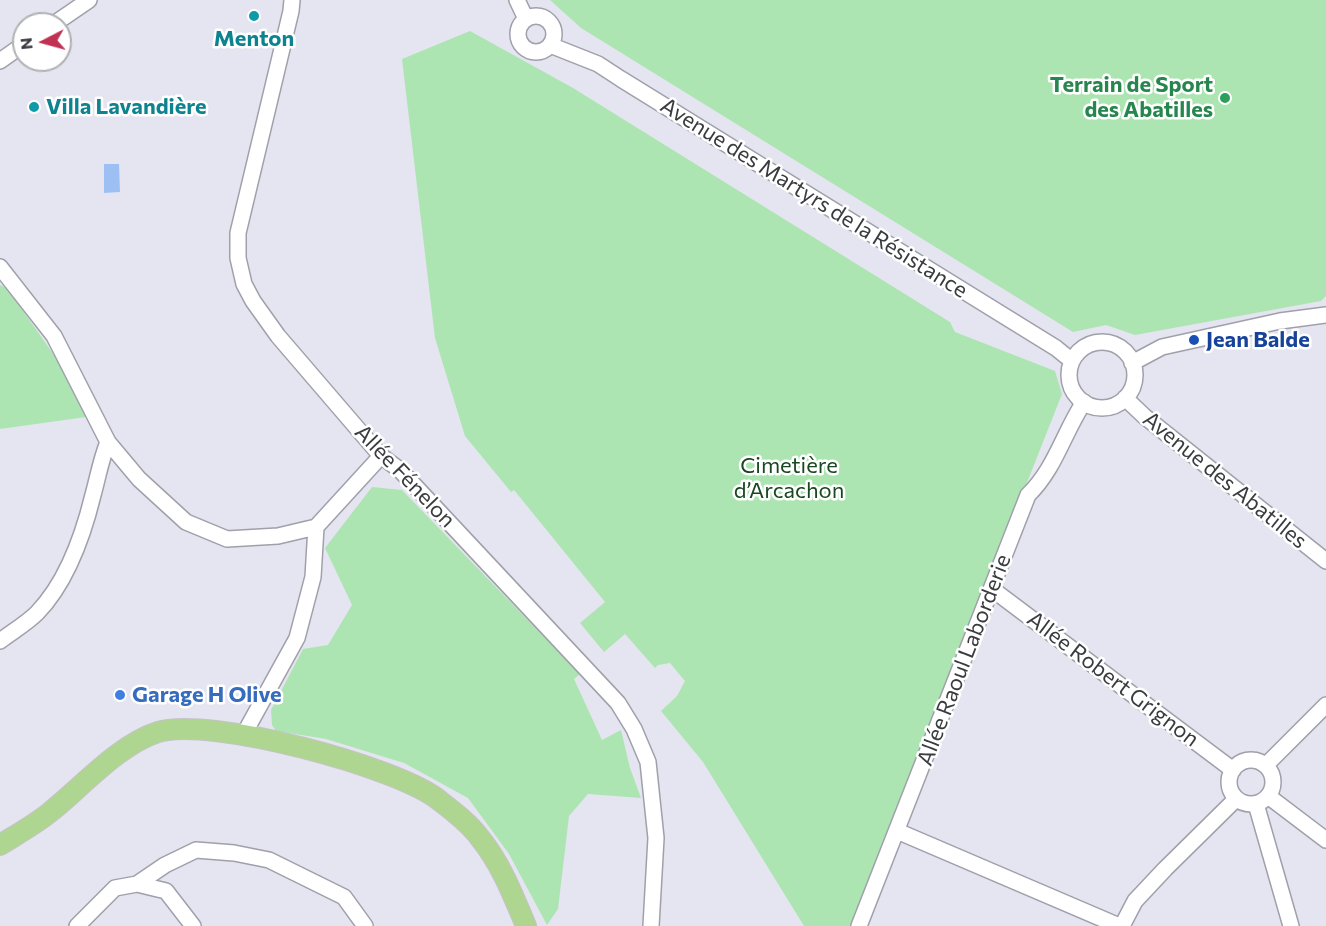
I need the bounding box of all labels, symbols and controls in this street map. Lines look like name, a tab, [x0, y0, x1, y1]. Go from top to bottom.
marker: Menton	[247, 9, 261, 23]
north arrow	[12, 12, 72, 72]
place label: Menton	[214, 26, 294, 52]
text: N	[16, 37, 36, 51]
place label: Terrain de Sport des Abatilles	[1050, 72, 1213, 124]
marker: Terrain de Sport des Abatilles	[1218, 91, 1232, 105]
street label: Avenue des Martyrs de la Résistance	[656, 92, 972, 304]
place label: Villa Lavandière	[46, 94, 207, 120]
marker: Villa Lavandière	[27, 100, 41, 114]
place label: Jean Balde	[1206, 327, 1310, 353]
marker: Jean Balde	[1187, 333, 1201, 347]
street label: Avenue des Abatilles	[1138, 406, 1312, 554]
street label: Allée Fénelon	[349, 419, 461, 533]
park label: Cimetière d’Arcachon	[734, 453, 844, 505]
street label: Allée Raoul Laborderie	[911, 551, 1017, 769]
street label: Allée Robert Grignon	[1022, 606, 1204, 752]
place label: Garage H Olive	[132, 682, 282, 708]
marker: Garage H Olive	[113, 688, 127, 702]

